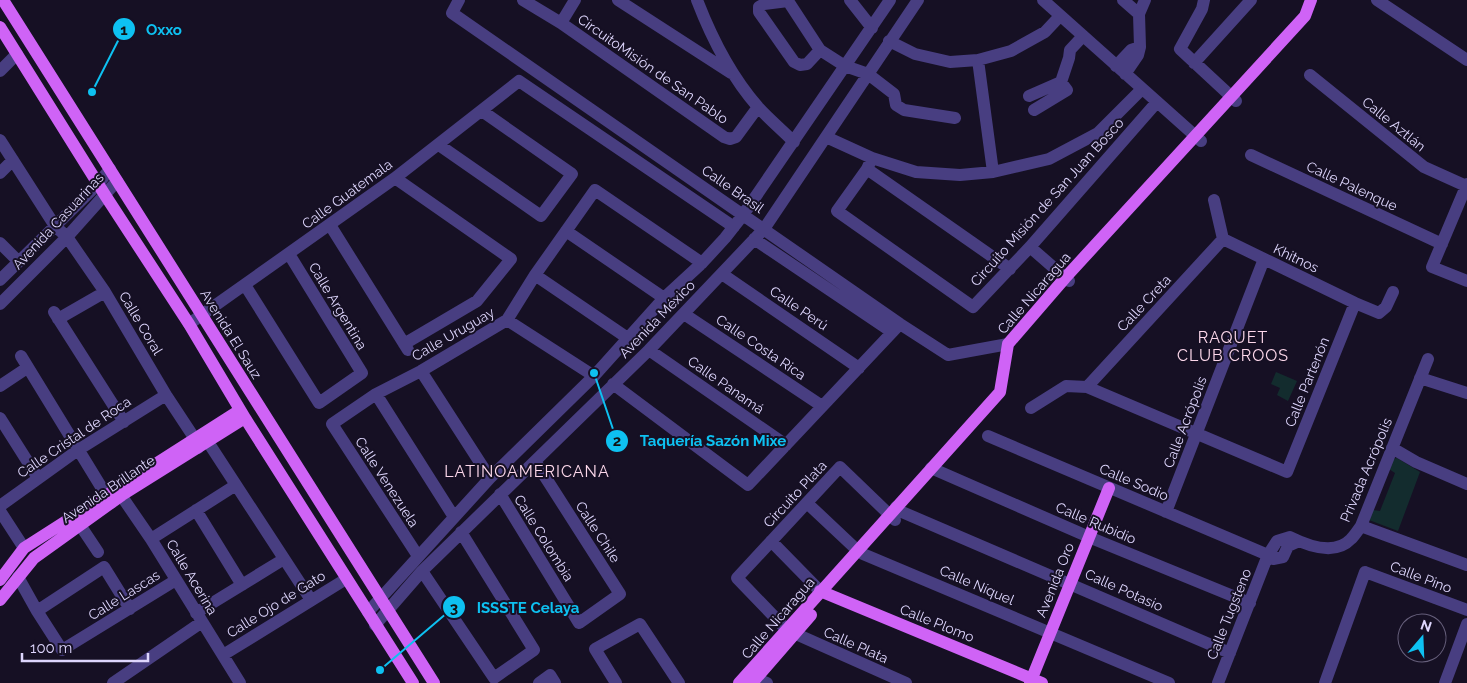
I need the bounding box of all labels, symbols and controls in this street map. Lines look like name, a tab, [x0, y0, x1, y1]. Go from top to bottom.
street label: CircuitoMisión de San Pablo	[575, 11, 731, 127]
callout: Oxxo	[111, 14, 192, 44]
text: 1	[120, 21, 128, 39]
text: Oxxo	[146, 21, 182, 39]
street label: Calle Aztlán	[1359, 94, 1429, 154]
street label: Circuito Misión de San Juan Bosco	[967, 115, 1127, 289]
street label: Calle Guatemala	[299, 156, 395, 232]
street label: Calle Palenque	[1304, 158, 1400, 214]
street label: Calle Brasil	[699, 162, 767, 216]
street label: Avenida Casuarinas	[9, 169, 107, 273]
street label: Khitnos	[1271, 240, 1321, 276]
street label: Calle Nicaragua	[994, 249, 1074, 337]
street label: Calle Argentina	[306, 259, 370, 353]
street label: Calle Creta	[1114, 271, 1174, 335]
street label: Avenida México	[616, 277, 698, 361]
street label: Calle Perú	[767, 283, 831, 333]
street label: Avenida El Sauz	[197, 286, 265, 382]
street label: Calle Coral	[116, 288, 166, 358]
street label: Calle Uruguay	[409, 304, 497, 364]
street label: Calle Costa Rica	[713, 311, 809, 383]
district label: RAQUET CLUB CROOS	[1177, 328, 1289, 365]
street label: Calle Partenón	[1282, 335, 1332, 429]
street label: Calle Panamá	[685, 353, 767, 417]
street label: Calle Acrópolis	[1160, 374, 1210, 470]
street label: Calle Cristal de Roca	[14, 393, 134, 481]
street label: Privada Acrópolis	[1337, 415, 1395, 524]
callout: Taquería Sazón Mixe	[605, 426, 796, 456]
text: 2	[613, 432, 621, 450]
text: Taquería Sazón Mixe	[640, 432, 786, 450]
street label: Calle Venezuela	[352, 434, 422, 530]
street label: Avenida Brillante	[58, 452, 158, 526]
street label: Circuito Plata	[760, 457, 830, 531]
street label: Calle Sodio	[1097, 460, 1171, 504]
district label: LATINOAMERICANA	[444, 462, 610, 481]
street label: Calle Colombia	[511, 492, 577, 584]
street label: Calle Chile	[572, 499, 624, 565]
street label: Calle Rubidio	[1053, 499, 1139, 547]
street label: Calle Acerina	[163, 536, 221, 618]
street label: Avenida Oro	[1033, 540, 1077, 620]
street label: Calle Pino	[1388, 558, 1454, 596]
street label: Calle Níquel	[937, 562, 1017, 608]
street label: Calle Potasio	[1082, 566, 1166, 614]
street label: Calle Tugsteno	[1203, 566, 1255, 662]
street label: Calle Lascas	[85, 567, 163, 623]
street label: Calle Ojo de Gato	[224, 567, 328, 641]
street label: Calle Nicaragua	[738, 574, 818, 662]
callout: ISSSTE Celaya	[442, 592, 590, 622]
text: 3	[450, 599, 458, 617]
text: ISSSTE Celaya	[477, 599, 580, 617]
street label: Calle Plomo	[898, 601, 976, 645]
north arrow	[1397, 613, 1447, 663]
text: N	[1419, 616, 1434, 635]
street label: Calle Plata	[821, 624, 891, 666]
scale bar	[22, 630, 149, 662]
text: 100 m	[30, 639, 72, 657]

